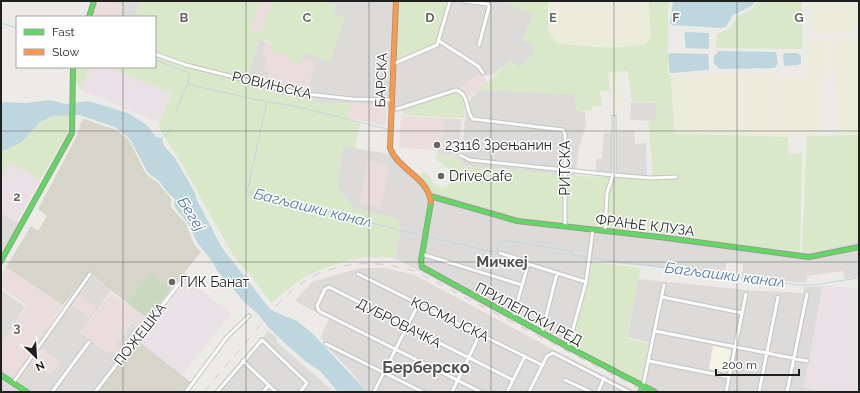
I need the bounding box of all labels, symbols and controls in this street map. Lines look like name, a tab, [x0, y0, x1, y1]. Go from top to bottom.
text: B	[180, 10, 189, 25]
text: C	[303, 10, 312, 25]
text: D	[425, 10, 435, 25]
text: E	[549, 10, 557, 25]
text: F	[672, 10, 680, 25]
text: G	[794, 10, 804, 25]
legend	[16, 16, 156, 68]
text: Fast	[52, 25, 75, 39]
text: Slow	[52, 45, 79, 59]
street label: БАРСКА	[372, 52, 390, 108]
street label: РОВИЊСКА	[231, 68, 314, 102]
place label: 23116 Зрењанин	[445, 137, 552, 153]
marker: 23116 Зрењанин	[432, 140, 442, 150]
street label: РИТСКА	[557, 140, 573, 196]
place label: DriveCafe	[449, 168, 512, 184]
marker: DriveCafe	[436, 171, 446, 181]
water label: Багљашки канал	[252, 185, 374, 231]
text: 2	[13, 189, 21, 204]
water label: Бегеј	[174, 194, 209, 235]
street label: ФРАЊЕ КЛУЗА	[595, 211, 696, 239]
district label: Мичкеј	[476, 253, 528, 271]
water label: Багљашки канал	[664, 259, 786, 291]
place label: ГИК Банат	[180, 274, 250, 290]
marker: ГИК Банат	[167, 277, 177, 287]
street label: ПРИЛЕПСКИ РЕД	[473, 279, 585, 349]
street label: КОСМАЈСКА	[408, 293, 492, 345]
street label: ДУБРОВАЧКА	[354, 295, 444, 351]
street label: ПОЖЕШКА	[111, 299, 170, 368]
text: 3	[13, 320, 21, 335]
north arrow	[16, 337, 56, 377]
scale bar	[716, 351, 799, 377]
text: N	[33, 358, 47, 373]
district label: Берберско	[382, 358, 470, 377]
text: 200 m	[722, 358, 757, 372]

